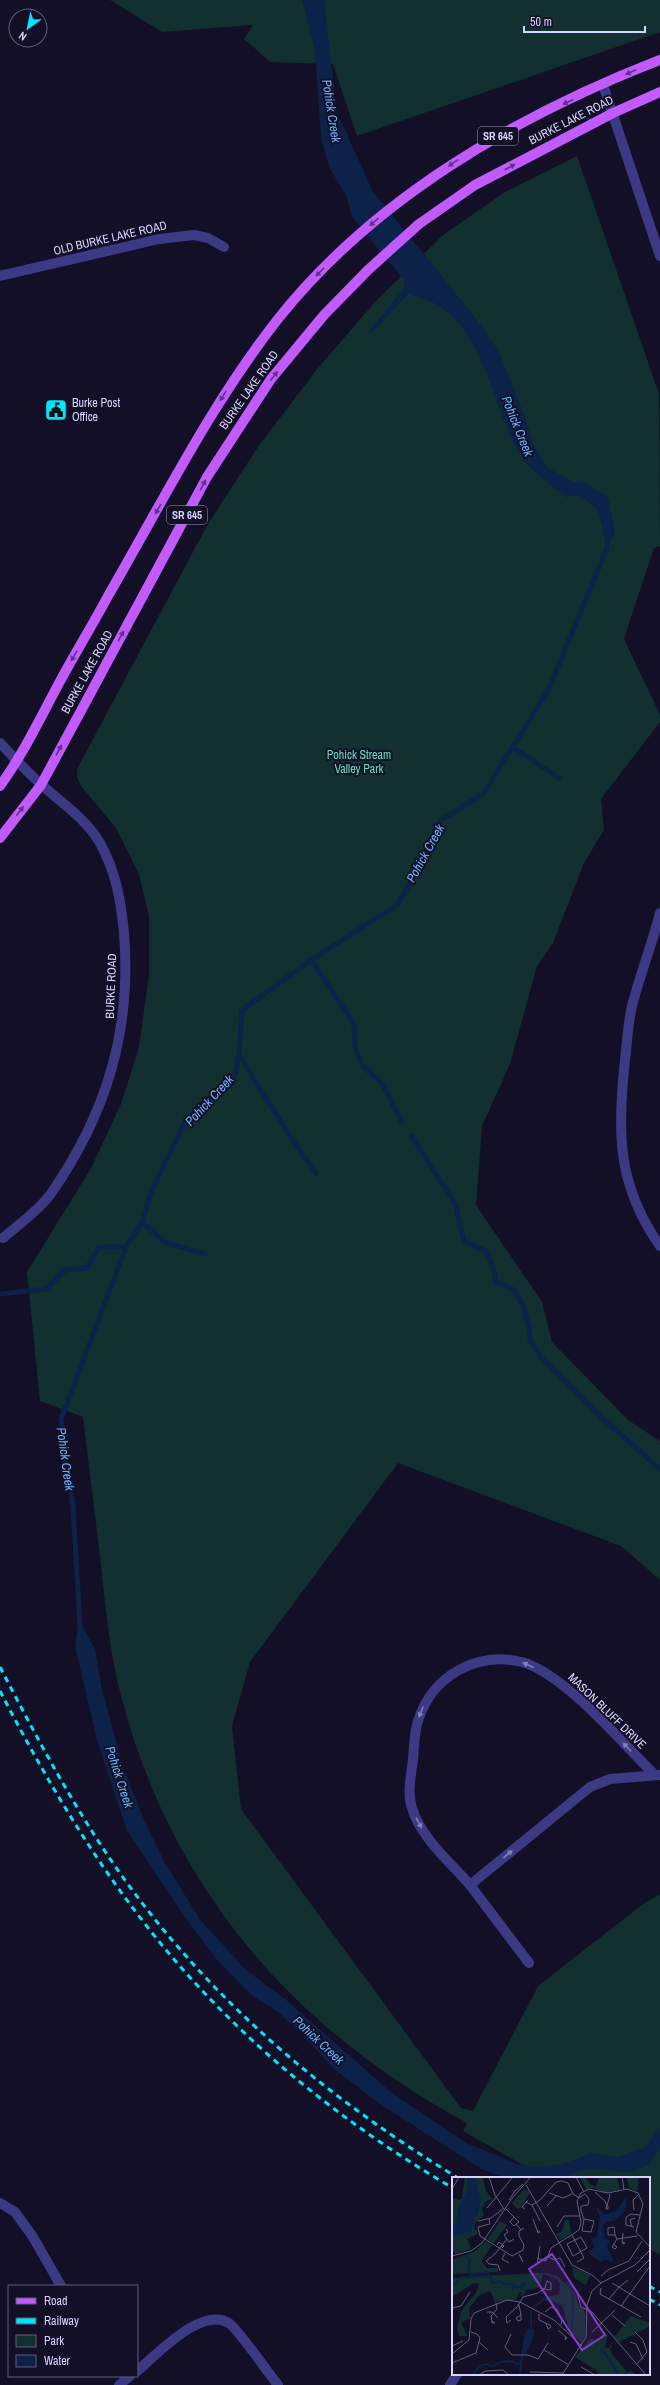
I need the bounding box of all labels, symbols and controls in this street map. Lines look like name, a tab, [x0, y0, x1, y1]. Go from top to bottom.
north arrow	[8, 8, 48, 48]
scale bar	[524, 8, 645, 34]
text: 50 m	[530, 14, 552, 30]
text: N	[16, 29, 29, 44]
one-way arrow	[626, 69, 637, 75]
water label: Pohick Creek	[318, 78, 345, 145]
street label: BURKE LAKE ROAD	[526, 92, 616, 148]
one-way arrow	[562, 99, 573, 105]
road number: SR 645	[478, 127, 518, 145]
one-way arrow	[448, 159, 458, 167]
one-way arrow	[504, 163, 516, 170]
street label: OLD BURKE LAKE ROAD	[52, 217, 168, 259]
one-way arrow	[369, 218, 379, 227]
one-way arrow	[315, 267, 325, 277]
street label: BURKE LAKE ROAD	[216, 347, 282, 433]
one-way arrow	[270, 370, 278, 381]
one-way arrow	[219, 391, 227, 401]
water label: Pohick Creek	[498, 393, 538, 460]
place label: Burke Post Office	[72, 395, 120, 425]
public building icon: Burke Post Office	[43, 397, 69, 423]
one-way arrow	[200, 479, 207, 490]
one-way arrow	[155, 503, 162, 515]
road number: SR 645	[167, 506, 207, 524]
street label: BURKE LAKE ROAD	[57, 627, 117, 717]
one-way arrow	[118, 630, 125, 642]
one-way arrow	[71, 650, 78, 662]
one-way arrow	[56, 744, 63, 756]
park label: Pohick Stream Valley Park	[327, 747, 391, 777]
one-way arrow	[16, 806, 25, 817]
water label: Pohick Creek	[402, 821, 449, 885]
street label: BURKE ROAD	[102, 953, 120, 1019]
water label: Pohick Creek	[181, 1071, 238, 1130]
water label: Pohick Creek	[53, 1426, 78, 1493]
one-way arrow	[522, 1662, 534, 1668]
street label: MASON BLUFF DRIVE	[564, 1670, 650, 1752]
one-way arrow	[418, 1706, 424, 1718]
one-way arrow	[622, 1742, 632, 1752]
water label: Pohick Creek	[102, 1744, 138, 1811]
one-way arrow	[415, 1817, 422, 1829]
one-way arrow	[502, 1850, 513, 1858]
water label: Pohick Creek	[289, 2012, 348, 2069]
inset map	[452, 2177, 650, 2375]
legend	[8, 2285, 138, 2377]
text: Road	[44, 2293, 68, 2309]
text: Railway	[44, 2313, 79, 2329]
text: Park	[44, 2333, 64, 2349]
text: Water	[44, 2353, 71, 2369]

